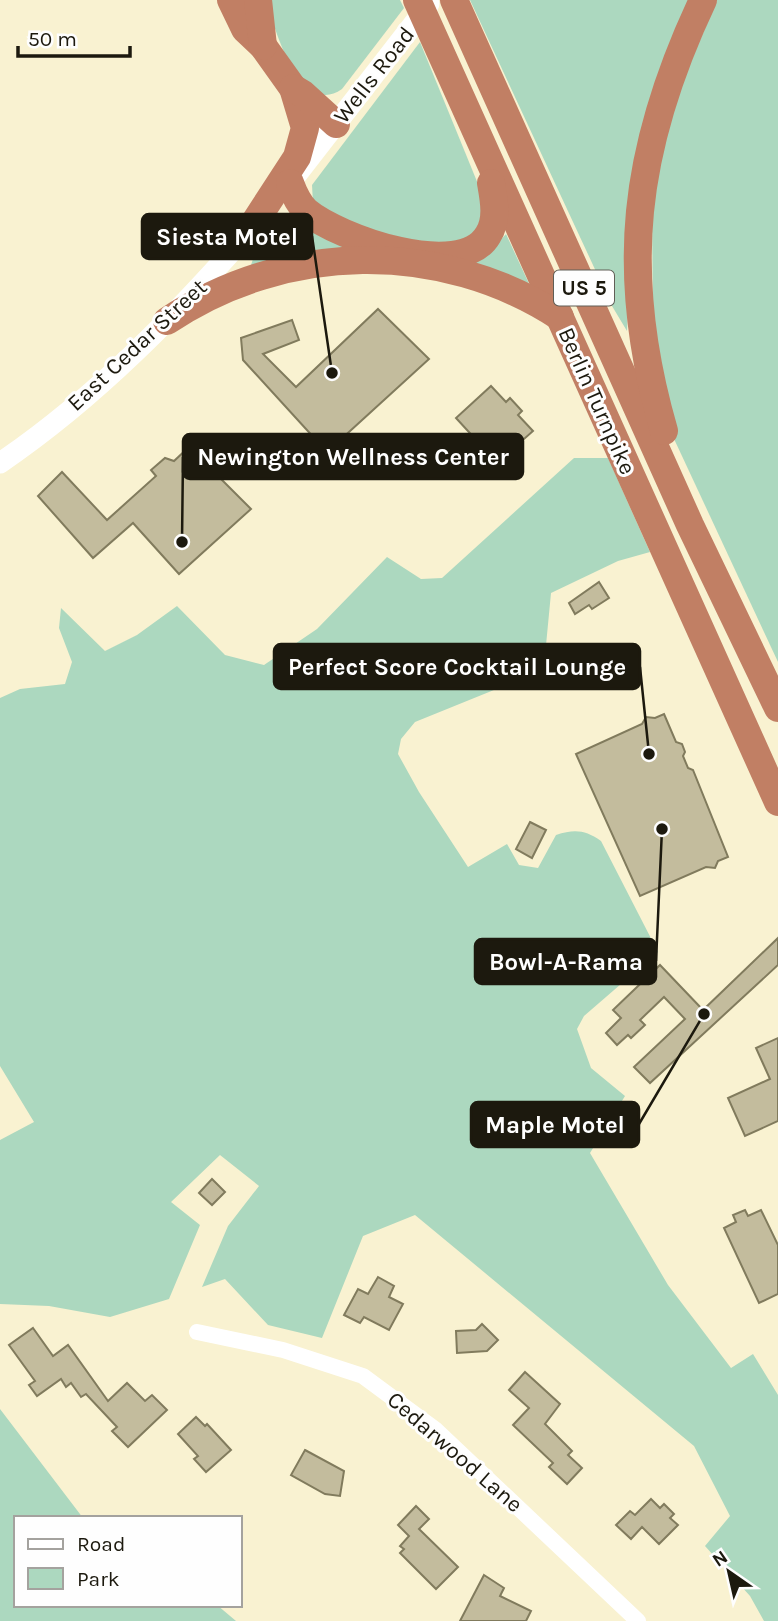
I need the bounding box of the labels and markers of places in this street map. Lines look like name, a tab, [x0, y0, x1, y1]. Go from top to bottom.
callout: Siesta Motel	[142, 214, 312, 259]
callout: Newington Wellness Center	[183, 434, 523, 479]
callout: Perfect Score Cocktail Lounge	[274, 644, 640, 689]
callout: Bowl-A-Rama	[475, 939, 656, 984]
callout: Maple Motel	[471, 1102, 639, 1147]

